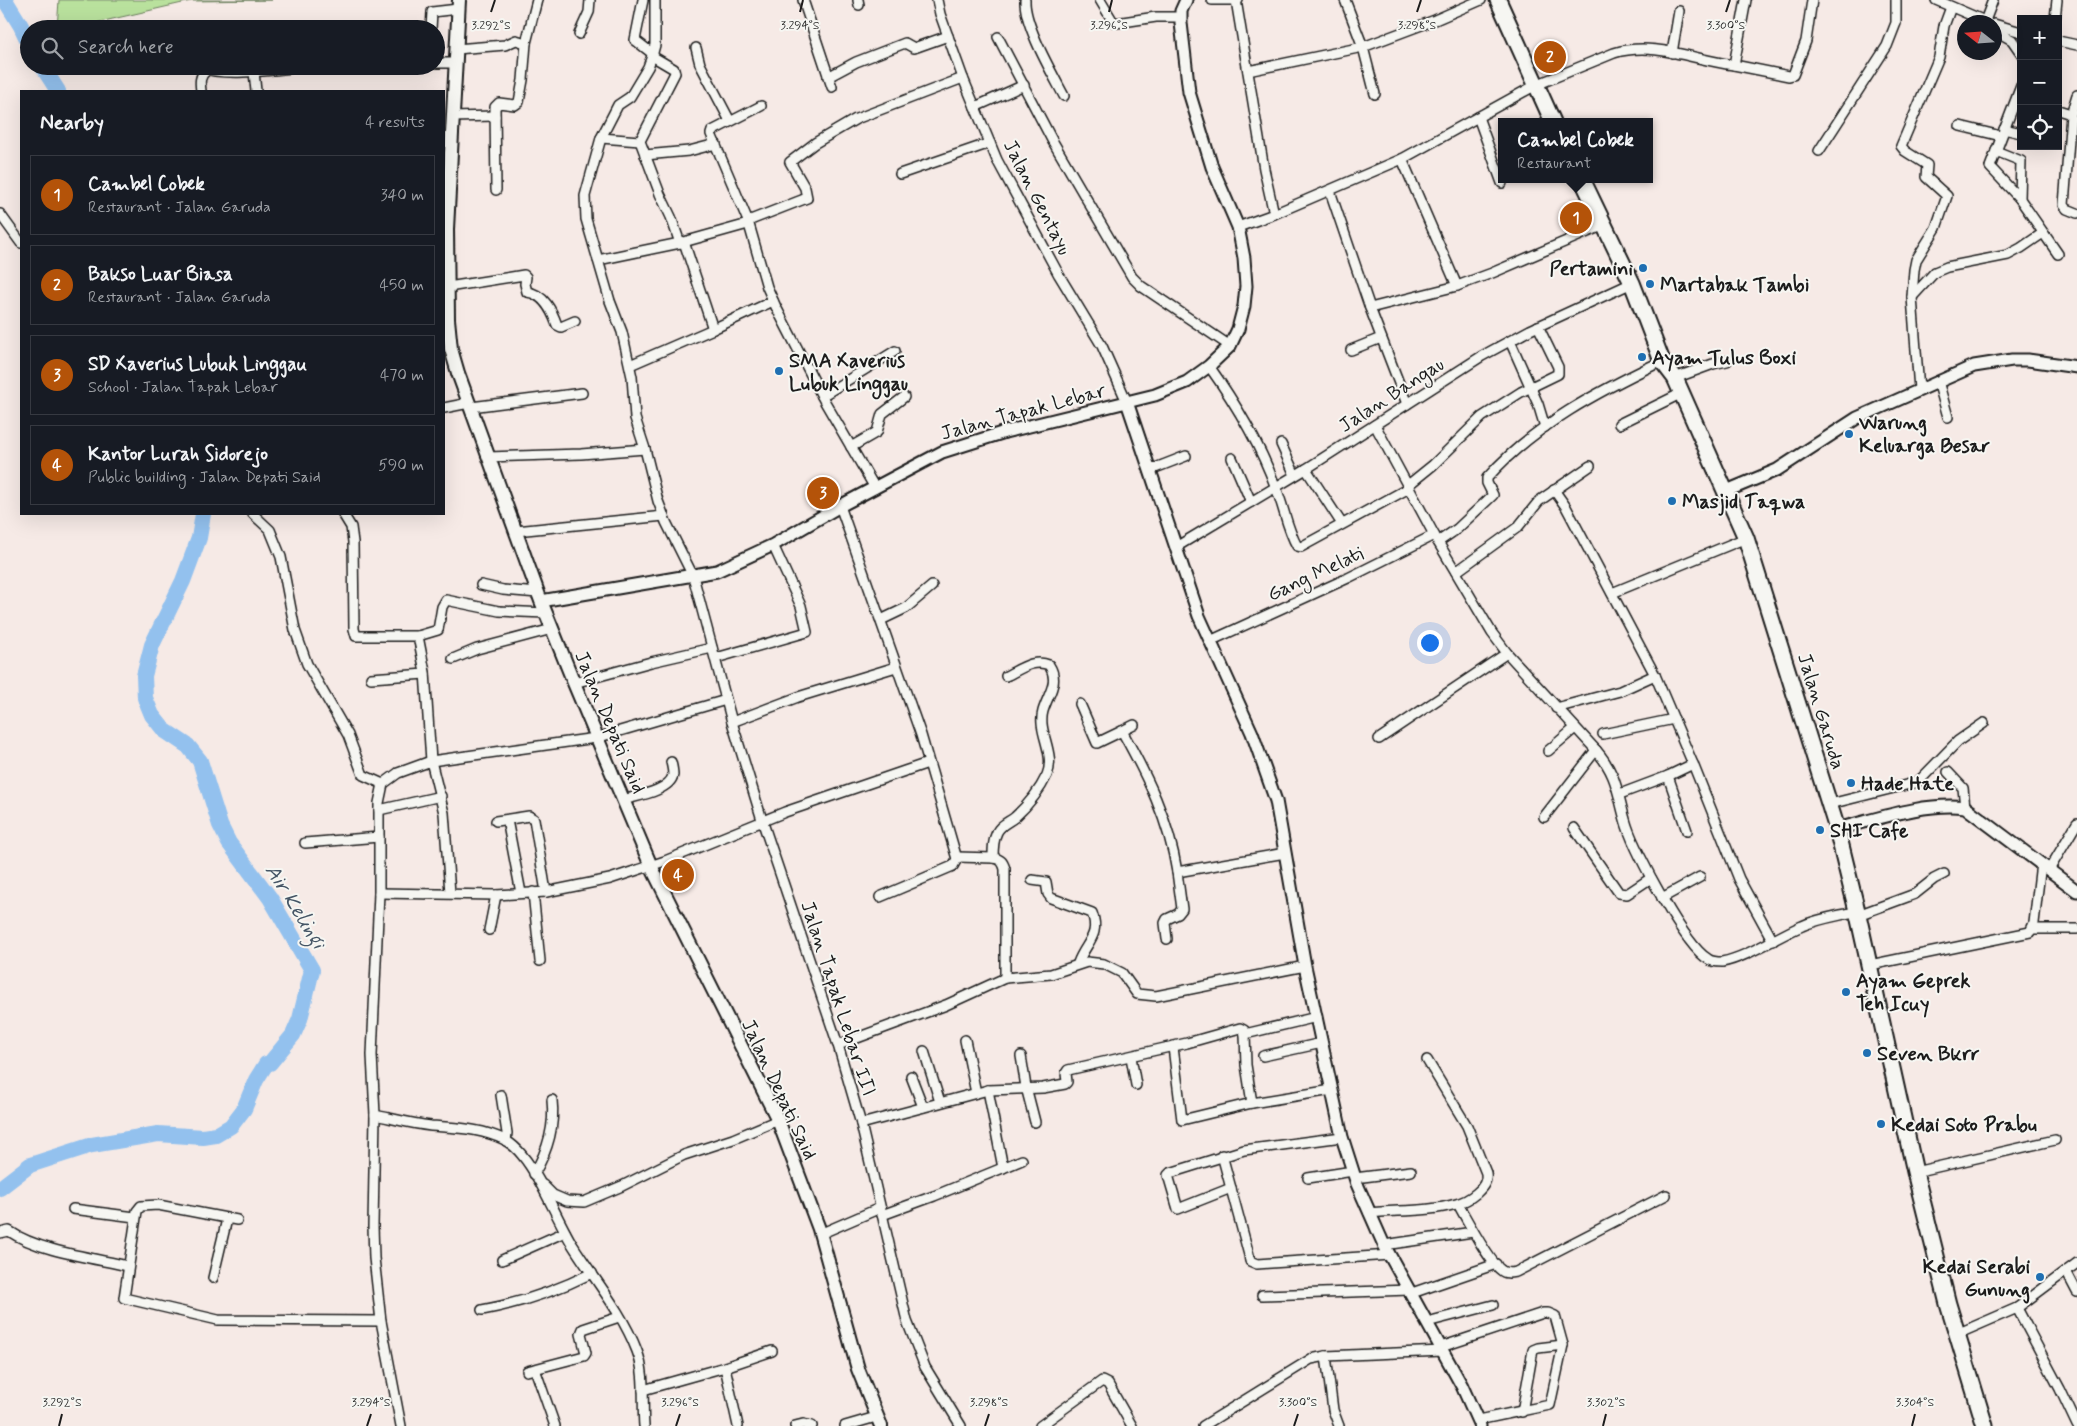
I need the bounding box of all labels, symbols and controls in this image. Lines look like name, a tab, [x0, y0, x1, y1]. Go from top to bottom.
north arrow	[1957, 15, 2002, 60]
map controls	[2017, 15, 2062, 150]
button: +	[2017, 15, 2062, 60]
text: 3.292°S	[471, 18, 511, 34]
text: 3.294°S	[780, 18, 820, 34]
text: 3.296°S	[1090, 18, 1128, 34]
text: 3.298°S	[1398, 18, 1437, 34]
text: 3.300°S	[1707, 18, 1746, 34]
search box	[20, 20, 445, 75]
icon: search	[38, 34, 66, 62]
text: Search here	[78, 35, 174, 60]
pin: 2	[1534, 38, 1566, 76]
button: −	[2017, 60, 2062, 105]
button: locate	[2017, 105, 2062, 150]
text: Nearby	[40, 109, 104, 137]
text: 4 results	[365, 112, 425, 133]
popup	[1498, 118, 1653, 183]
text: Cambel Cobek	[1517, 128, 1634, 153]
street label: Jalan Gentayu	[996, 135, 1077, 260]
text: Restaurant	[1517, 153, 1592, 174]
text: Cambel Cobek	[88, 172, 205, 197]
text: 1	[53, 185, 61, 206]
text: 340 m	[380, 185, 424, 206]
text: Restaurant · Jalan Garuda	[88, 197, 271, 218]
pin: 1	[1560, 199, 1592, 237]
place label: Pertamini	[1550, 256, 1633, 283]
text: Bakso Luar Biasa	[88, 262, 233, 287]
marker: Pertamini	[1637, 262, 1649, 274]
place label: Martabak Tambi	[1660, 272, 1809, 299]
text: 2	[53, 275, 61, 296]
text: 450 m	[379, 275, 424, 296]
marker: Martabak Tambi	[1644, 278, 1656, 290]
text: Restaurant · Jalan Garuda	[88, 287, 271, 308]
place label: Ayam Tulus Boxi	[1652, 345, 1797, 372]
place label: SMA Xaverius Lubuk Linggau	[789, 348, 908, 400]
street label: Jalan Bangau	[1334, 351, 1450, 440]
marker: Ayam Tulus Boxi	[1636, 351, 1648, 363]
text: SD Xaverius Lubuk Linggau	[88, 352, 307, 377]
text: 3	[53, 365, 61, 386]
text: 470 m	[380, 365, 424, 386]
marker: SMA Xaverius Lubuk Linggau	[773, 365, 785, 377]
text: School · Jalan Tapak Lebar	[88, 377, 278, 398]
street label: Jalan Tapak Lebar	[938, 377, 1110, 447]
place label: Warung Keluarga Besar	[1858, 410, 1991, 460]
marker: Warung Keluarga Besar	[1843, 428, 1855, 440]
text: Kantor Lurah Sidorejo	[88, 442, 268, 467]
text: 4	[52, 455, 62, 476]
text: 590 m	[378, 455, 424, 476]
text: Public building · Jalan Depati Said	[88, 467, 321, 488]
pin: 3	[807, 474, 839, 512]
place label: Masjid Taqwa	[1682, 489, 1805, 516]
marker: Masjid Taqwa	[1666, 495, 1678, 507]
street label: Gang Melati	[1263, 540, 1369, 609]
your location	[1417, 630, 1443, 656]
street label: Jalan Depati Said	[567, 647, 652, 798]
street label: Jalan Garuda	[1790, 650, 1851, 773]
place label: Hade Hate	[1861, 771, 1954, 798]
marker: Hade Hate	[1845, 777, 1857, 789]
place label: SHI Cafe	[1830, 818, 1909, 845]
marker: SHI Cafe	[1814, 824, 1826, 836]
pin: 4	[662, 856, 694, 894]
water label: Air Kelingi	[256, 859, 333, 957]
street label: Jalan Tapak Lebar III	[793, 898, 882, 1099]
place label: Ayam Geprek Teh Icuy	[1856, 968, 1970, 1018]
marker: Ayam Geprek Teh Icuy	[1840, 986, 1852, 998]
street label: Jalan Depati Said	[734, 1015, 823, 1164]
place label: Seven Bkrr	[1877, 1041, 1980, 1068]
marker: Seven Bkrr	[1861, 1047, 1873, 1059]
place label: Kedai Soto Prabu	[1891, 1112, 2037, 1139]
marker: Kedai Soto Prabu	[1875, 1118, 1887, 1130]
place label: Kedai Serabi Gunung	[1922, 1254, 2030, 1304]
marker: Kedai Serabi Gunung	[2034, 1271, 2046, 1283]
text: 3.292°S	[42, 1395, 82, 1411]
text: 3.294°S	[351, 1395, 391, 1411]
text: 3.296°S	[661, 1395, 699, 1411]
text: 3.298°S	[970, 1395, 1009, 1411]
text: 3.300°S	[1279, 1395, 1318, 1411]
text: 3.302°S	[1587, 1395, 1626, 1411]
text: 3.304°S	[1896, 1395, 1935, 1411]

